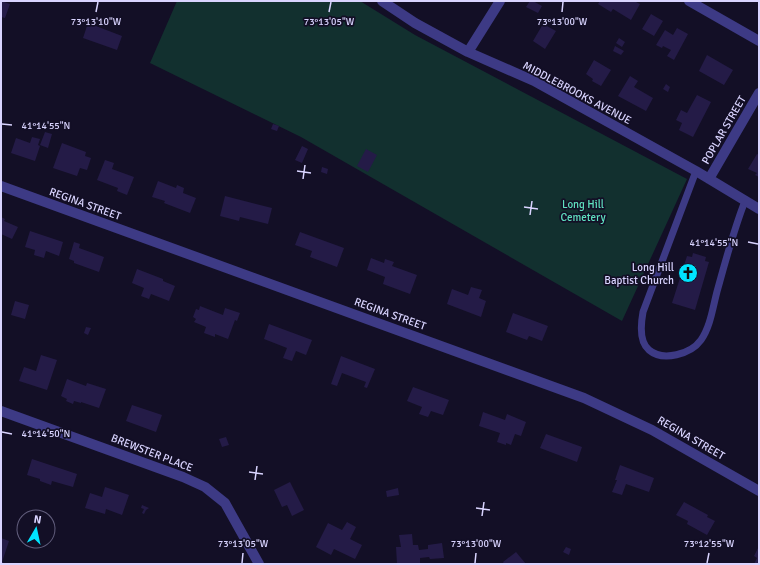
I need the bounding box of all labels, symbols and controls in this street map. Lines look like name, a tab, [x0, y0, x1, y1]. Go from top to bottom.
text: 73°13'10"W	[71, 16, 122, 28]
text: 73°13'05"W	[304, 16, 355, 28]
text: 73°13'00"W	[537, 16, 588, 28]
street label: MIDDLEBROOKS AVENUE	[521, 59, 633, 127]
street label: POPLAR STREET	[699, 93, 749, 167]
text: 41°14'55"N	[22, 120, 70, 132]
street label: REGINA STREET	[47, 185, 123, 223]
park label: Long Hill Cemetery	[560, 198, 606, 224]
text: 41°14'55"N	[690, 237, 738, 249]
place label: Long Hill Baptist Church	[604, 261, 674, 287]
church icon: Long Hill Baptist Church	[677, 262, 699, 284]
street label: REGINA STREET	[352, 295, 428, 333]
street label: REGINA STREET	[655, 414, 727, 463]
text: 41°14'50"N	[22, 428, 70, 440]
street label: BREWSTER PLACE	[109, 431, 195, 475]
north arrow	[16, 509, 56, 549]
text: N	[33, 513, 42, 527]
text: 73°13'05"W	[218, 538, 269, 550]
text: 73°13'00"W	[451, 538, 502, 550]
text: 73°12'55"W	[684, 538, 735, 550]

